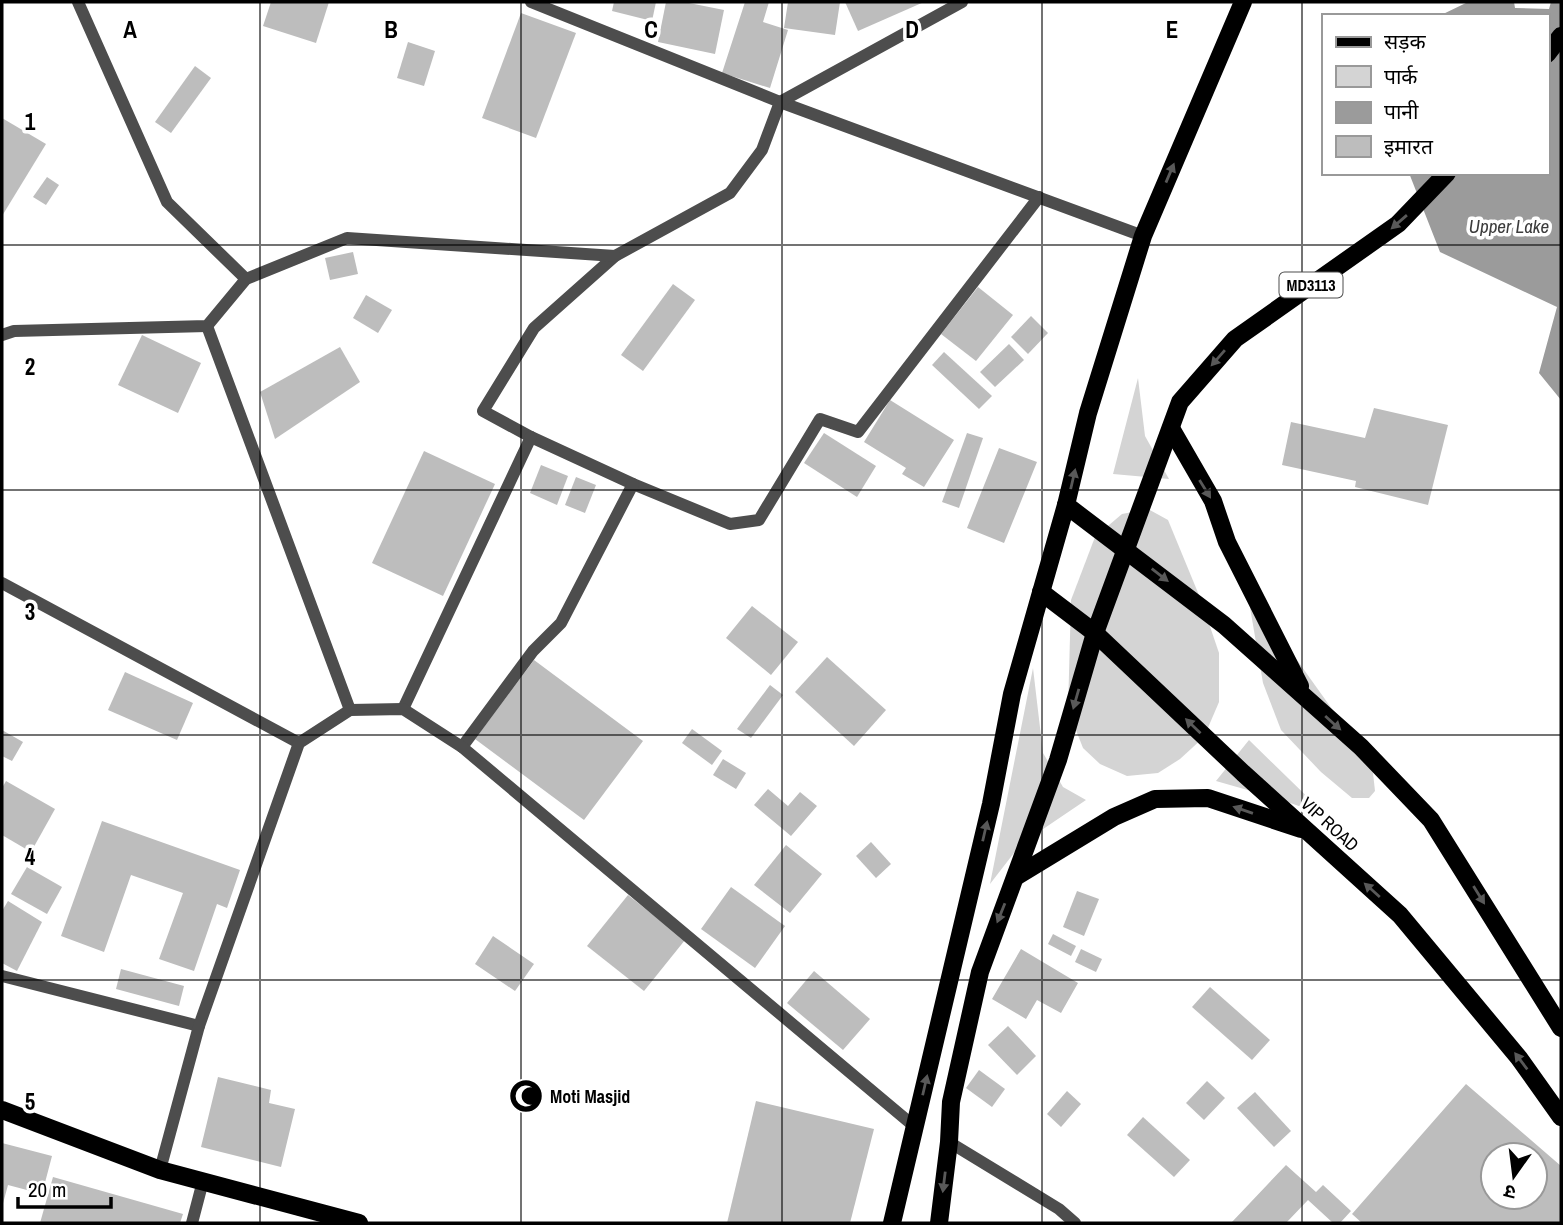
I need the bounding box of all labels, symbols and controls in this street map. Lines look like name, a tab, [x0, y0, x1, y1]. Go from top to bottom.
text: A	[123, 14, 137, 45]
text: B	[384, 14, 398, 45]
text: C	[644, 14, 658, 45]
text: D	[905, 14, 919, 45]
text: E	[1166, 14, 1178, 45]
legend	[1322, 14, 1549, 175]
text: सड़क	[1384, 27, 1426, 56]
text: पार्क	[1384, 62, 1418, 91]
text: पानी	[1384, 97, 1419, 126]
text: 1	[25, 106, 36, 137]
text: इमारत	[1384, 132, 1434, 161]
one-way arrow	[1164, 162, 1175, 183]
water label: Upper Lake	[1469, 213, 1549, 239]
one-way arrow	[1390, 214, 1408, 230]
road number: MD3113	[1280, 272, 1342, 298]
one-way arrow	[1211, 350, 1226, 367]
text: 2	[25, 351, 35, 382]
one-way arrow	[1067, 468, 1078, 490]
one-way arrow	[1199, 479, 1212, 499]
one-way arrow	[1151, 568, 1169, 583]
text: 3	[25, 596, 35, 627]
one-way arrow	[1071, 688, 1081, 709]
one-way arrow	[1325, 714, 1342, 730]
one-way arrow	[1185, 719, 1202, 735]
street label: VIP ROAD	[1296, 791, 1364, 857]
one-way arrow	[1232, 804, 1253, 815]
one-way arrow	[979, 820, 990, 842]
text: 4	[25, 841, 36, 872]
one-way arrow	[1363, 882, 1381, 898]
one-way arrow	[1473, 886, 1486, 905]
one-way arrow	[996, 903, 1007, 924]
one-way arrow	[1514, 1053, 1529, 1071]
one-way arrow	[919, 1074, 930, 1096]
mosque icon: Moti Masjid	[507, 1077, 545, 1115]
place label: Moti Masjid	[550, 1084, 630, 1109]
text: 5	[25, 1086, 35, 1117]
north arrow	[1479, 1141, 1549, 1211]
scale bar	[18, 1166, 110, 1210]
one-way arrow	[938, 1172, 949, 1194]
text: 20 m	[28, 1175, 66, 1204]
text: उ	[1500, 1178, 1518, 1206]

